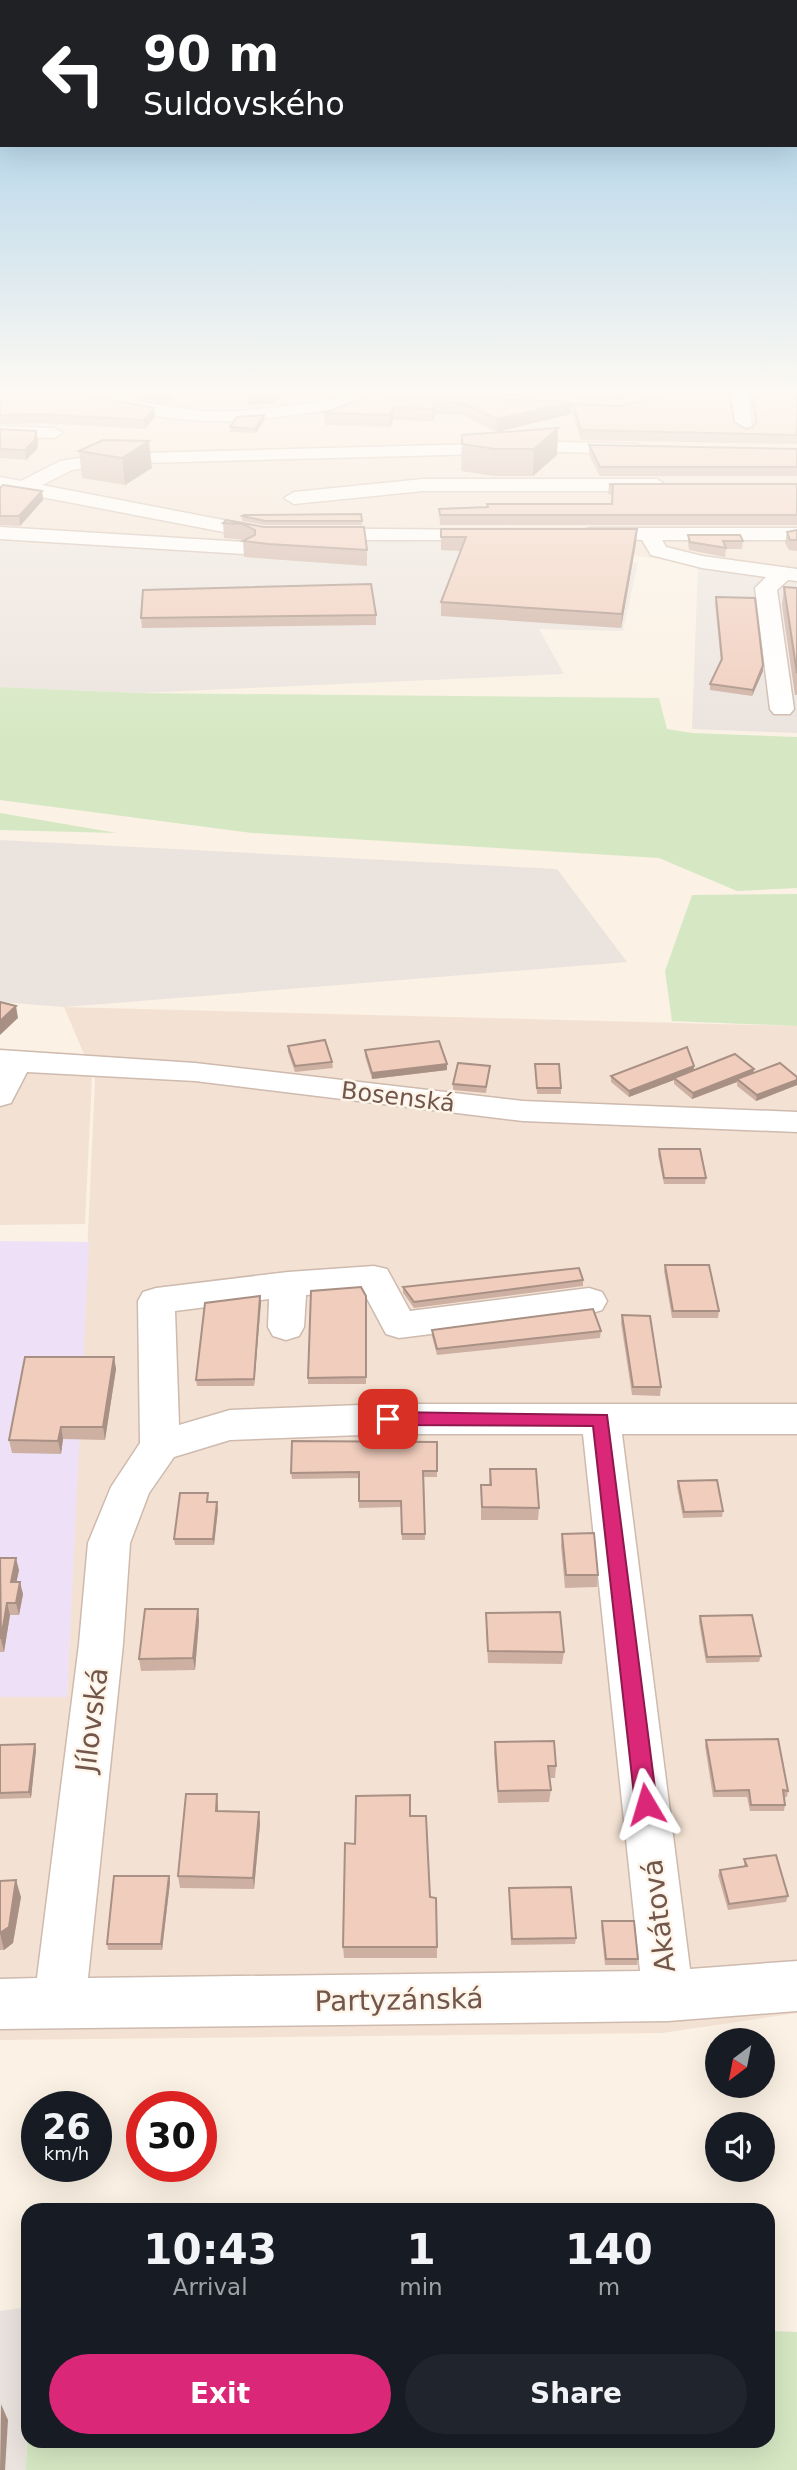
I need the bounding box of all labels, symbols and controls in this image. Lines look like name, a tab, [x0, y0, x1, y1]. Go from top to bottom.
text: 90 m	[143, 26, 279, 83]
icon: left	[28, 28, 119, 119]
text: Suldovského	[143, 85, 345, 123]
street label: Bosenská	[340, 1076, 456, 1118]
pin	[358, 1389, 418, 1449]
icon: arrive	[369, 1400, 407, 1438]
street label: Jílovská	[69, 1666, 115, 1776]
position arrow	[609, 1767, 683, 1841]
street label: Akátová	[636, 1857, 682, 1975]
street label: Partyzánská	[314, 1982, 484, 2018]
north arrow	[705, 2028, 775, 2098]
map controls	[705, 2028, 775, 2182]
speed limit sign: 30	[126, 2091, 217, 2182]
text: 26	[42, 2107, 91, 2147]
button: sound	[705, 2112, 775, 2182]
text: km/h	[44, 2143, 89, 2164]
text: 10:43	[143, 2225, 277, 2274]
text: 1	[406, 2225, 436, 2274]
text: 140	[565, 2225, 653, 2274]
text: Arrival	[173, 2274, 248, 2300]
text: min	[399, 2274, 443, 2300]
text: m	[598, 2274, 620, 2300]
button: Exit	[49, 2354, 391, 2434]
button: Share	[405, 2354, 747, 2434]

